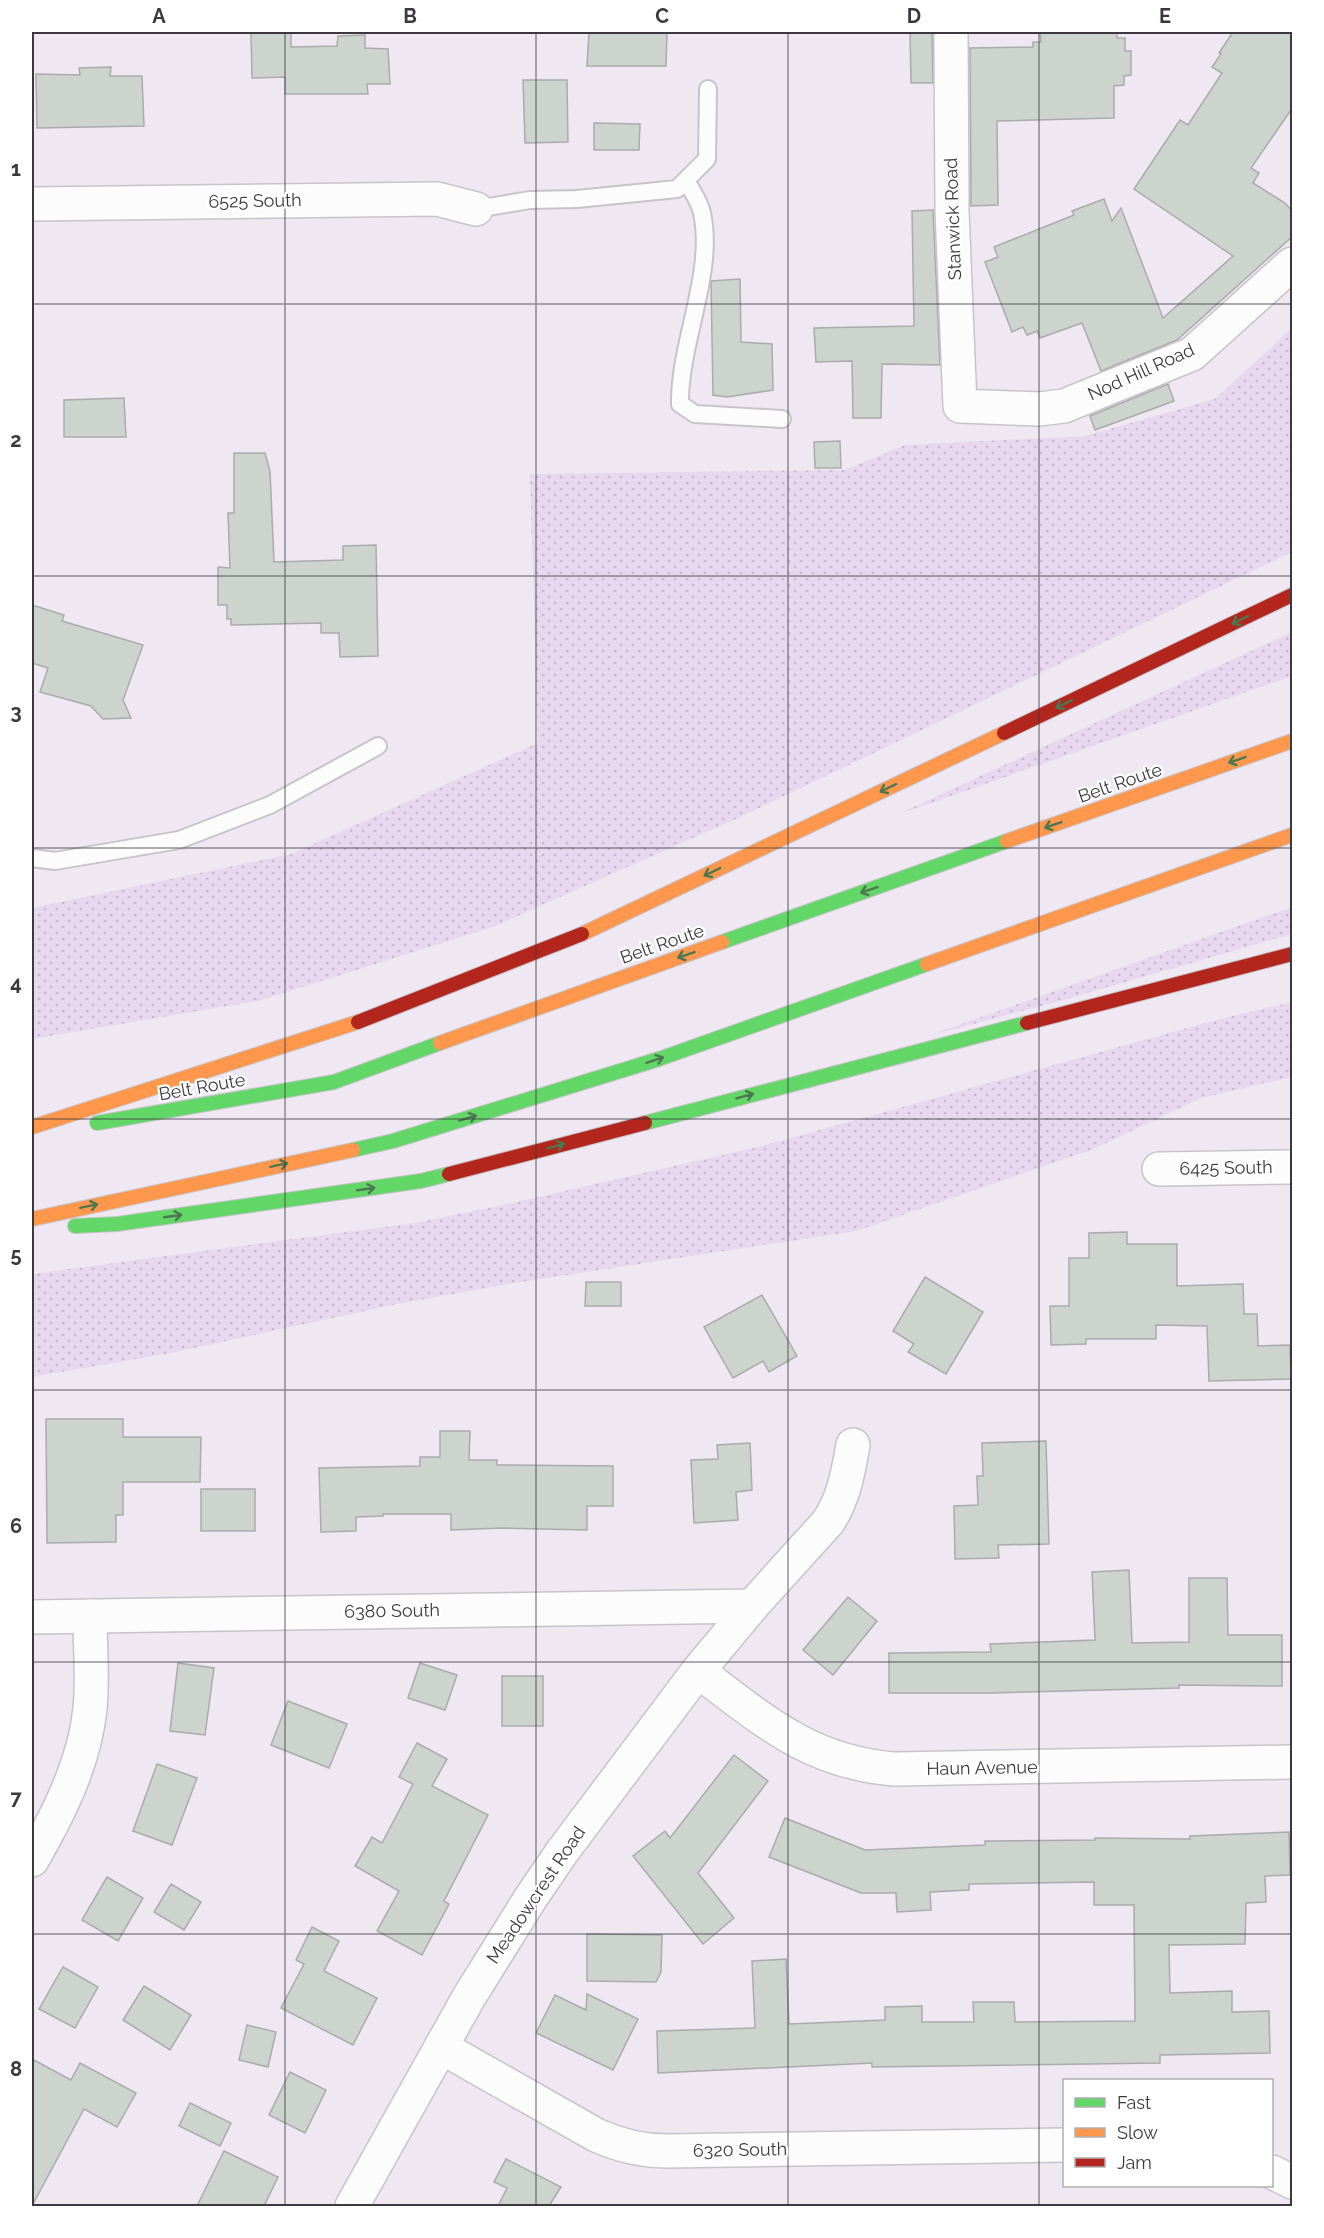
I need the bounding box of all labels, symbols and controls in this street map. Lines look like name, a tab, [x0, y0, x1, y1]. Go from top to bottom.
text: A	[152, 4, 166, 28]
text: B	[403, 4, 417, 28]
text: C	[655, 4, 669, 28]
text: D	[907, 4, 921, 28]
text: E	[1159, 4, 1171, 28]
text: 1	[11, 157, 21, 181]
street label: Stanwick Road	[940, 157, 965, 281]
street label: 6525 South	[208, 189, 302, 212]
street label: Nod Hill Road	[1084, 339, 1197, 404]
text: 2	[10, 428, 22, 452]
one-way arrow	[1231, 615, 1249, 627]
one-way arrow	[1055, 699, 1073, 711]
text: 3	[10, 700, 22, 724]
one-way arrow	[1228, 756, 1247, 767]
street label: Belt Route	[1075, 758, 1165, 807]
one-way arrow	[879, 783, 897, 795]
one-way arrow	[1044, 821, 1063, 832]
one-way arrow	[703, 867, 721, 879]
one-way arrow	[860, 885, 879, 896]
street label: Belt Route	[617, 919, 707, 968]
one-way arrow	[677, 950, 695, 961]
text: 4	[10, 971, 22, 995]
one-way arrow	[645, 1054, 664, 1065]
street label: Belt Route	[157, 1069, 247, 1104]
one-way arrow	[735, 1090, 754, 1102]
one-way arrow	[458, 1112, 477, 1123]
one-way arrow	[546, 1139, 565, 1151]
street label: 6425 South	[1179, 1156, 1273, 1179]
one-way arrow	[270, 1159, 289, 1171]
one-way arrow	[356, 1183, 376, 1194]
one-way arrow	[79, 1200, 98, 1212]
one-way arrow	[163, 1210, 183, 1221]
text: 5	[10, 1243, 22, 1267]
text: 6	[10, 1514, 22, 1538]
street label: 6380 South	[344, 1599, 440, 1622]
street label: Haun Avenue	[926, 1756, 1038, 1779]
text: 7	[10, 1786, 22, 1810]
street label: Meadowcrest Road	[482, 1822, 589, 1967]
text: 8	[10, 2057, 22, 2081]
legend	[1063, 2079, 1273, 2187]
text: Fast	[1117, 2092, 1151, 2113]
text: Slow	[1117, 2122, 1158, 2143]
street label: 6320 South	[693, 2138, 787, 2161]
text: Jam	[1117, 2152, 1152, 2173]

